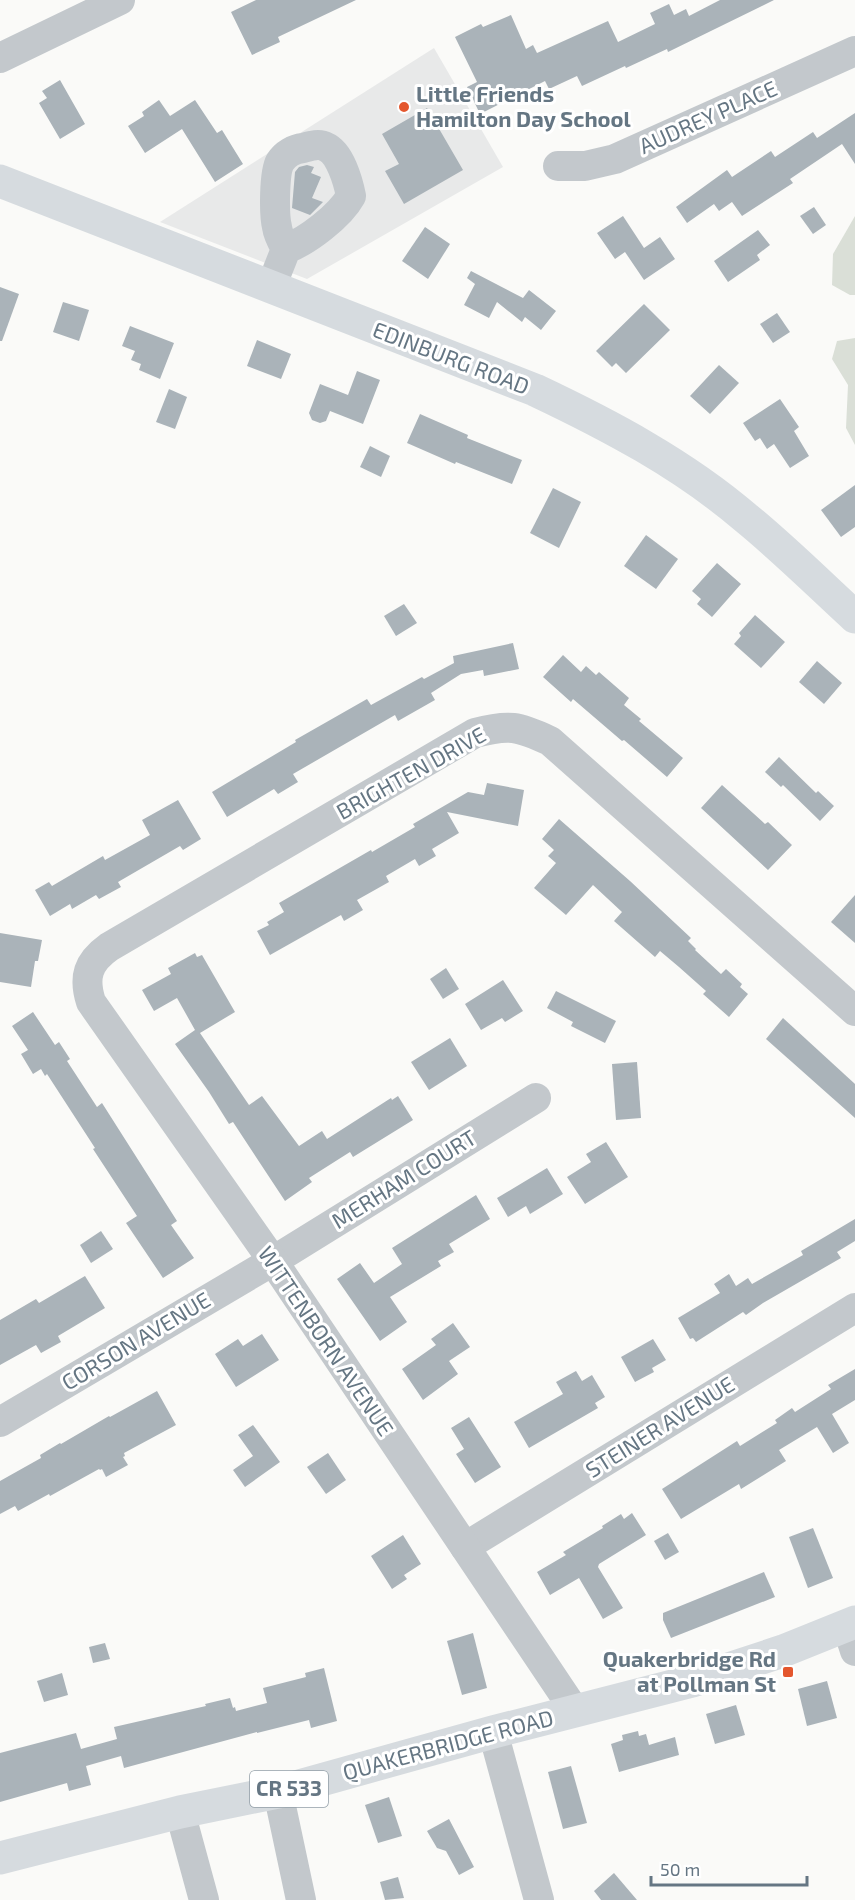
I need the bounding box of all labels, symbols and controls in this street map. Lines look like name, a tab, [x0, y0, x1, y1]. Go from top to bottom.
street label: AUDREY PLACE	[635, 74, 781, 158]
place label: Little Friends Hamilton Day School	[416, 80, 632, 132]
marker: Little Friends Hamilton Day School	[397, 100, 411, 114]
street label: EDINBURG ROAD	[370, 315, 533, 399]
street label: BRIGHTEN DRIVE	[331, 720, 490, 824]
street label: MERHAM COURT	[326, 1123, 481, 1233]
street label: WITTENBORN AVENUE	[254, 1241, 400, 1440]
street label: CORSON AVENUE	[57, 1286, 214, 1395]
street label: STEINER AVENUE	[580, 1370, 739, 1482]
place label: Quakerbridge Rd at Pollman St	[603, 1645, 776, 1696]
marker: Quakerbridge Rd at Pollman St	[781, 1665, 795, 1679]
street label: QUAKERBRIDGE ROAD	[340, 1703, 556, 1786]
road number: CR 533	[250, 1771, 328, 1807]
scale bar	[651, 1849, 807, 1887]
text: 50 m	[660, 1858, 700, 1880]

